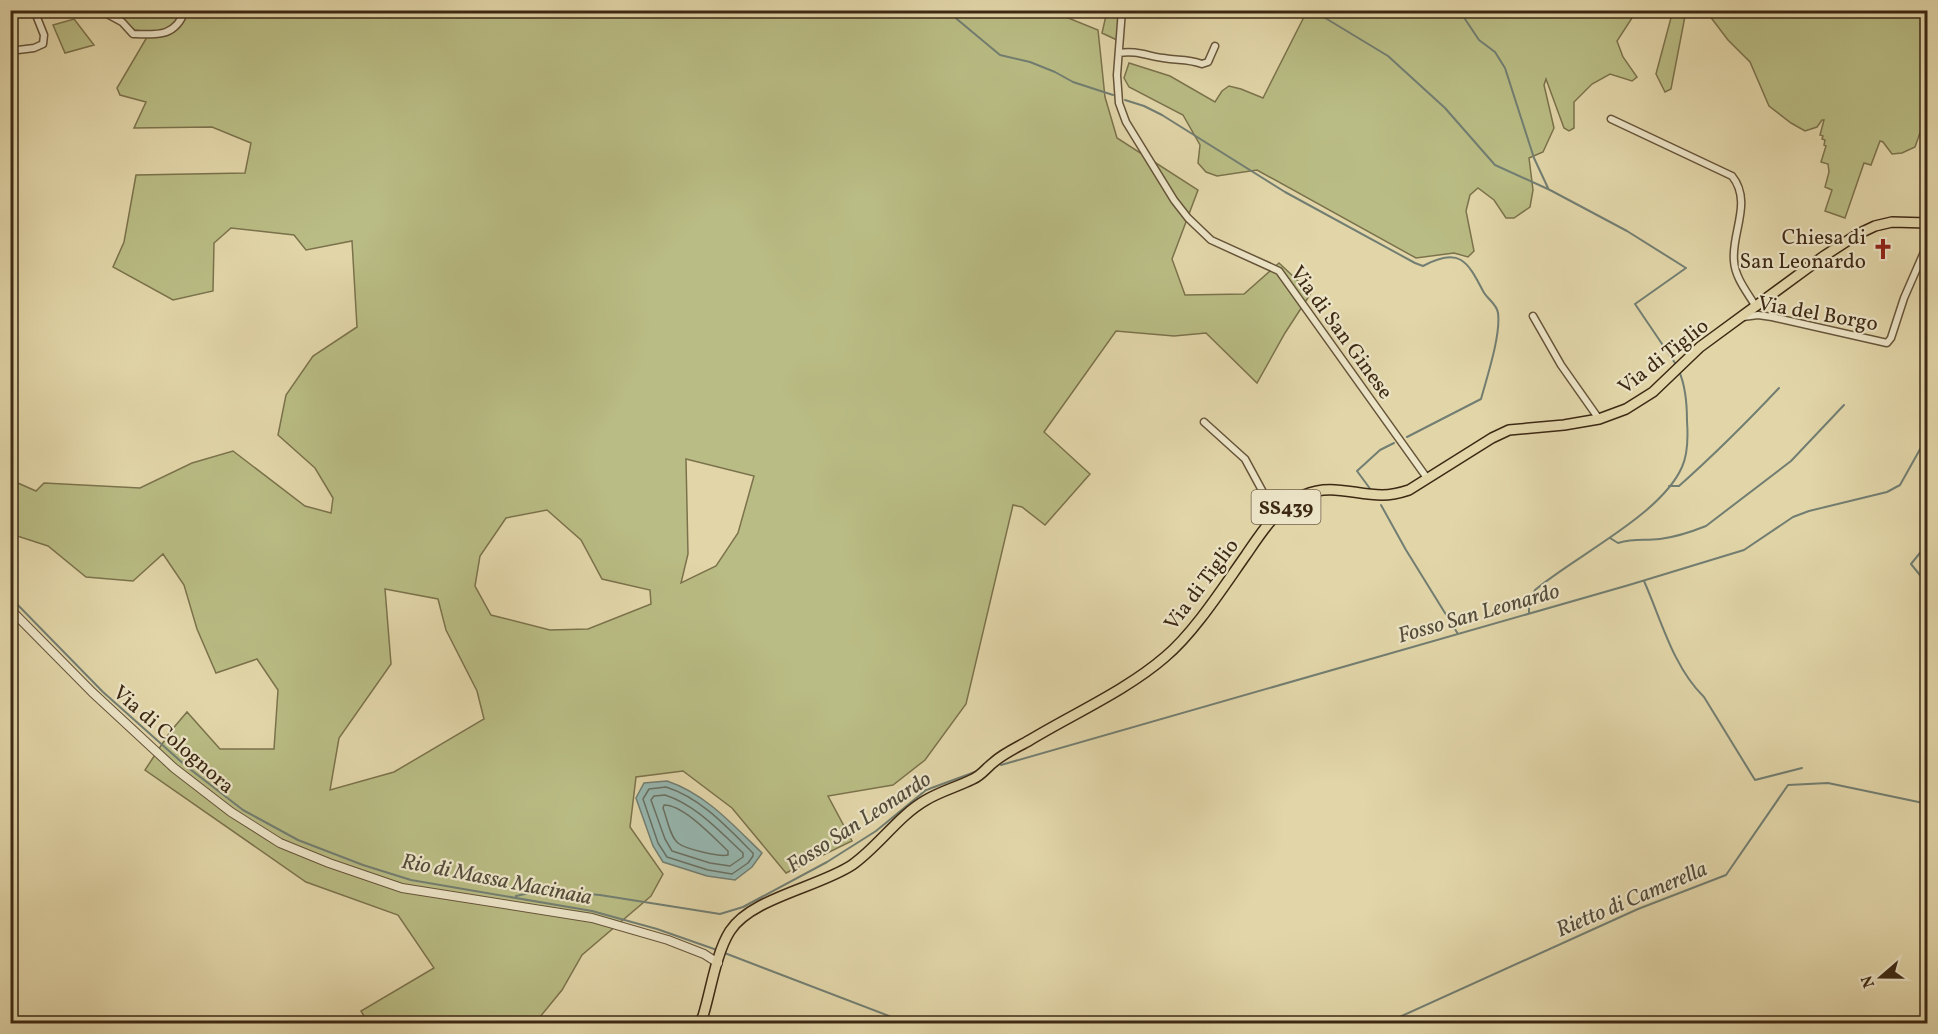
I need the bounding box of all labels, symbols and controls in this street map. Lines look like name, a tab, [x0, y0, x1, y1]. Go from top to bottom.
place label: Chiesa di San Leonardo	[1740, 224, 1866, 277]
church icon: Chiesa di San Leonardo	[1871, 237, 1895, 261]
street label: Via di San Ginese	[1282, 260, 1399, 406]
street label: Via del Borgo	[1755, 290, 1880, 339]
street label: Via di Tiglio	[1612, 312, 1715, 402]
road number: SS439	[1252, 490, 1320, 524]
street label: Via di Tiglio	[1158, 533, 1246, 637]
water label: Fosso San Leonardo	[1394, 576, 1563, 652]
street label: Via di Colognora	[106, 679, 240, 801]
water label: Fosso San Leonardo	[781, 765, 938, 882]
water label: Rio di Massa Macinaia	[399, 847, 594, 914]
water label: Rietto di Camerella	[1551, 854, 1713, 946]
north arrow	[1851, 947, 1911, 1007]
text: N	[1856, 972, 1881, 991]

